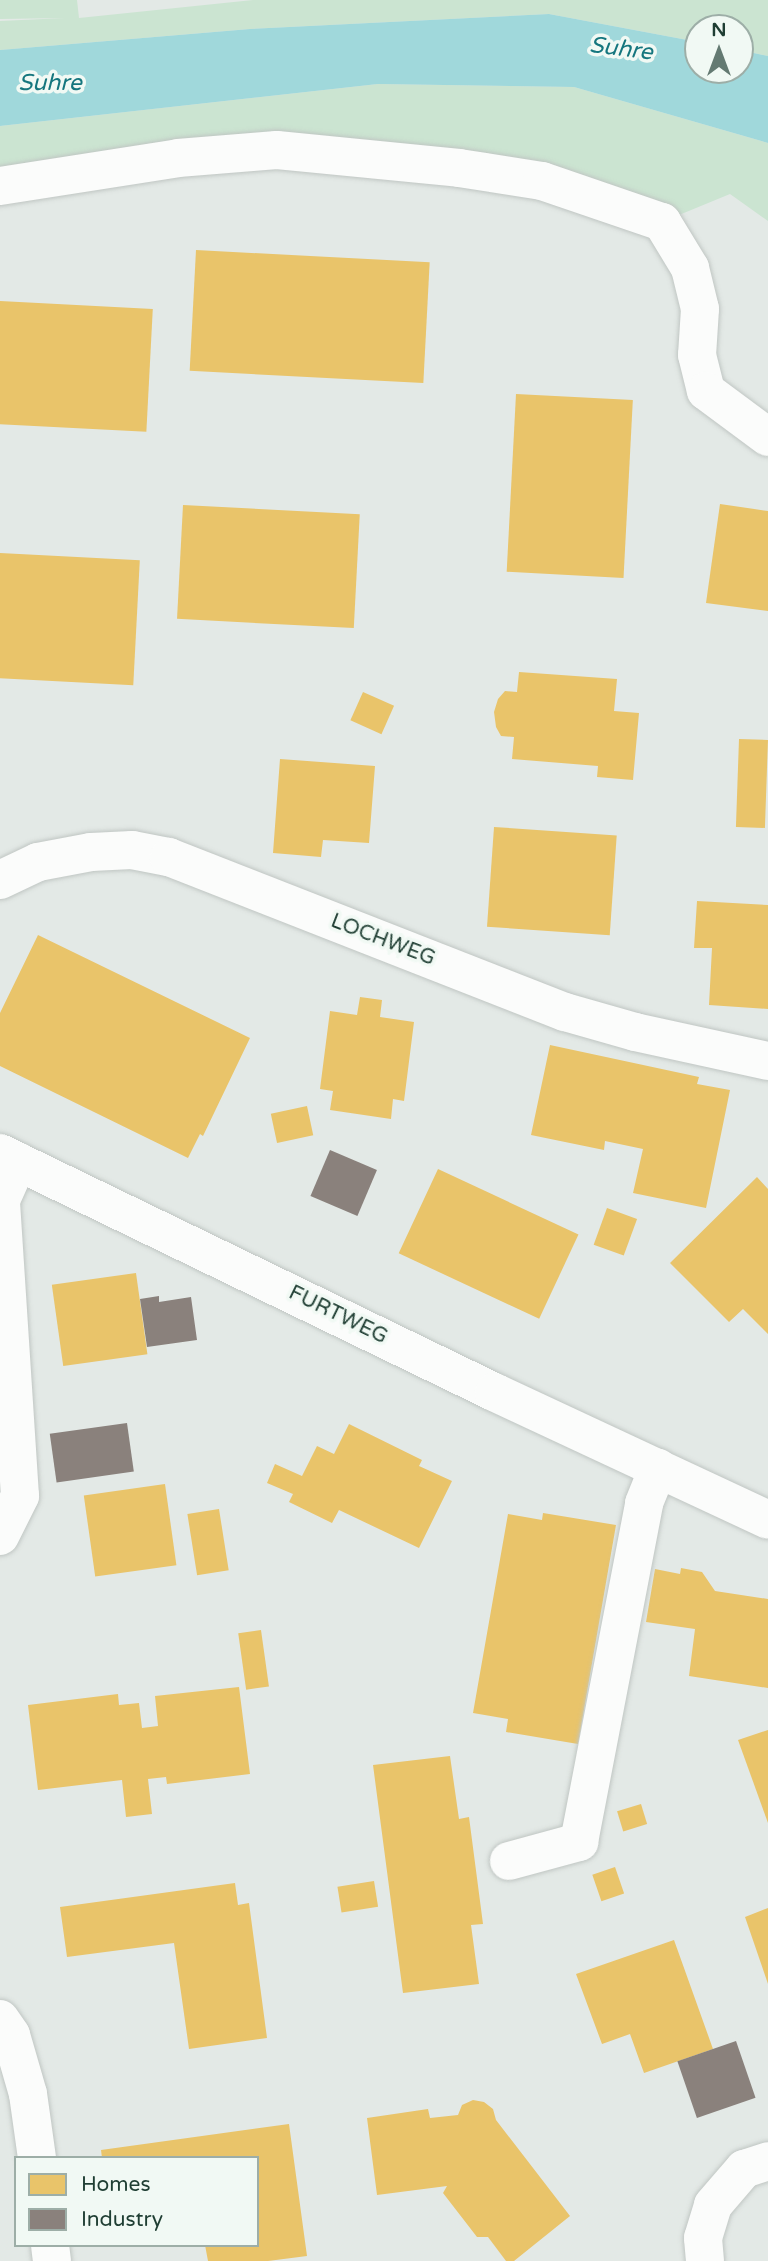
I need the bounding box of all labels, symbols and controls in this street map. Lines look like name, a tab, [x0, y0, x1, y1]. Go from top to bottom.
north arrow	[684, 14, 754, 84]
text: N	[711, 19, 727, 41]
water label: Suhre	[588, 31, 654, 67]
water label: Suhre	[18, 69, 82, 97]
street label: LOCHWEG	[327, 909, 439, 971]
street label: FURTWEG	[284, 1280, 392, 1350]
legend	[14, 2156, 259, 2247]
text: Homes	[81, 2172, 151, 2197]
text: Industry	[81, 2207, 163, 2232]

